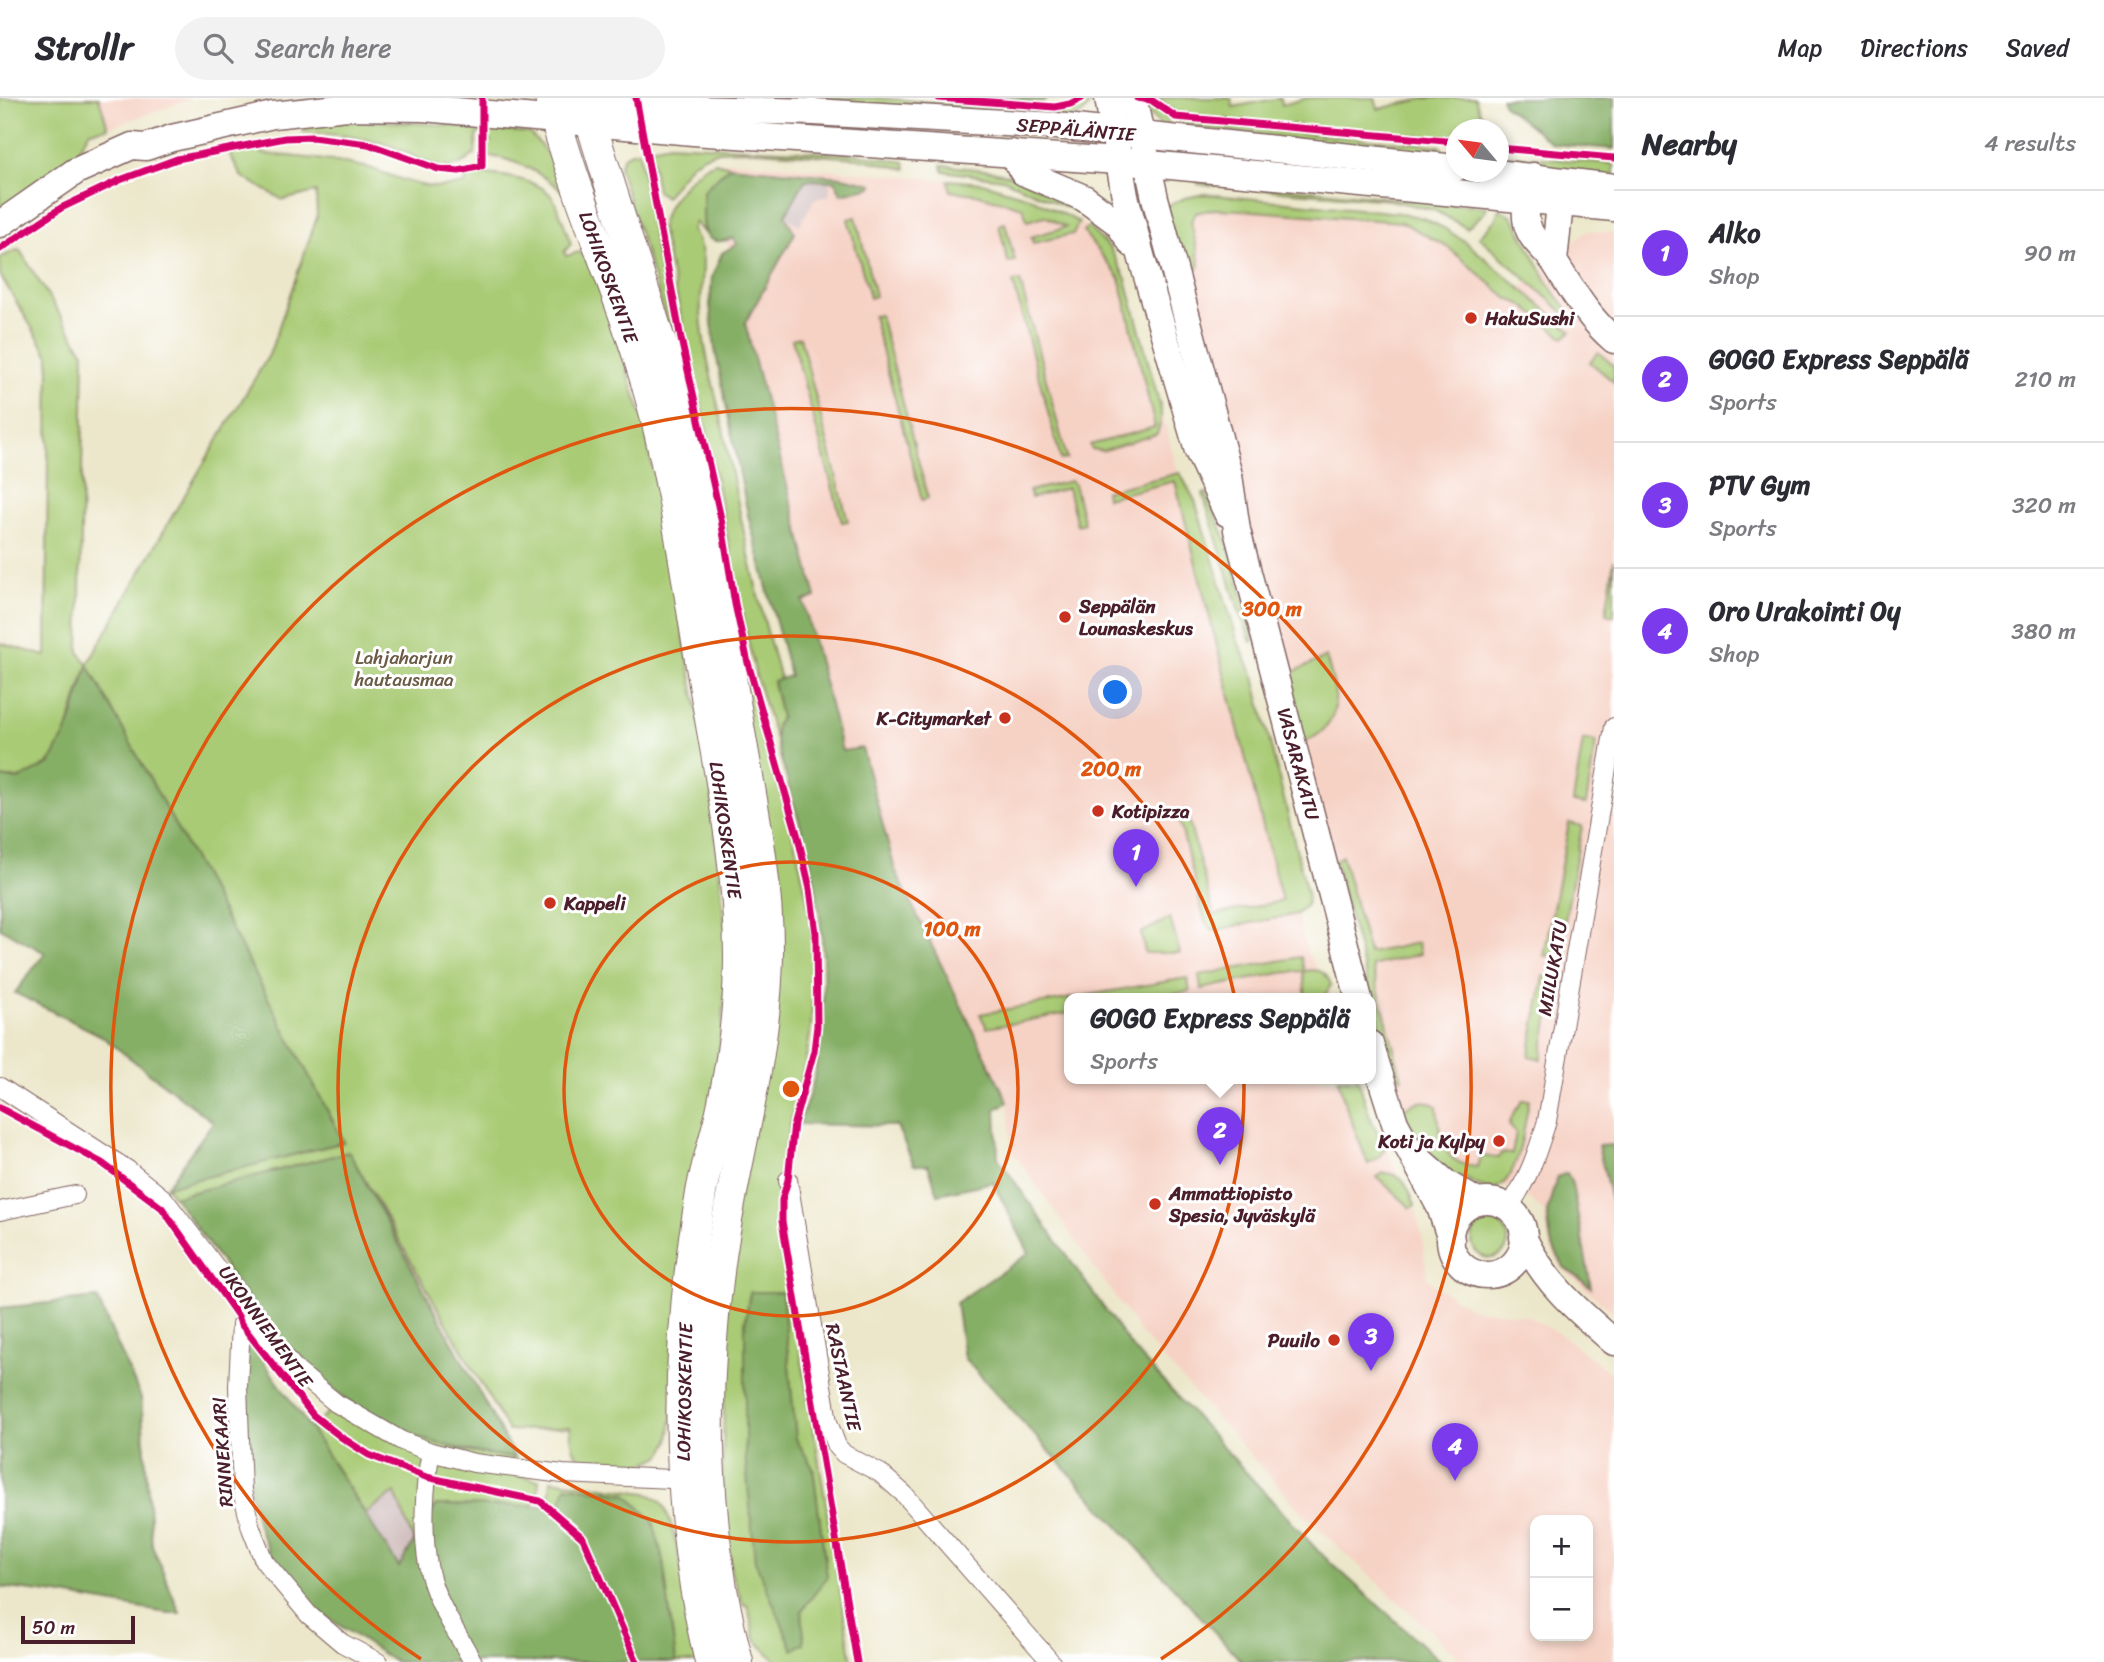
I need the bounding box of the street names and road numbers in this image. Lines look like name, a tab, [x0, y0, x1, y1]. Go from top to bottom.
street label: SEPPÄLÄNTIE	[1015, 108, 1138, 151]
street label: LOHIKOSKENTIE	[569, 206, 648, 349]
street label: VASARAKATU	[1268, 704, 1330, 825]
street label: LOHIKOSKENTIE	[700, 759, 752, 902]
street label: MIILUKATU	[1528, 917, 1577, 1019]
street label: UKONNIEMENTIE	[210, 1258, 322, 1396]
street label: RASTAANTIE	[816, 1320, 871, 1435]
street label: LOHIKOSKENTIE	[667, 1321, 702, 1462]
street label: RINNEKAARI	[202, 1396, 243, 1508]

